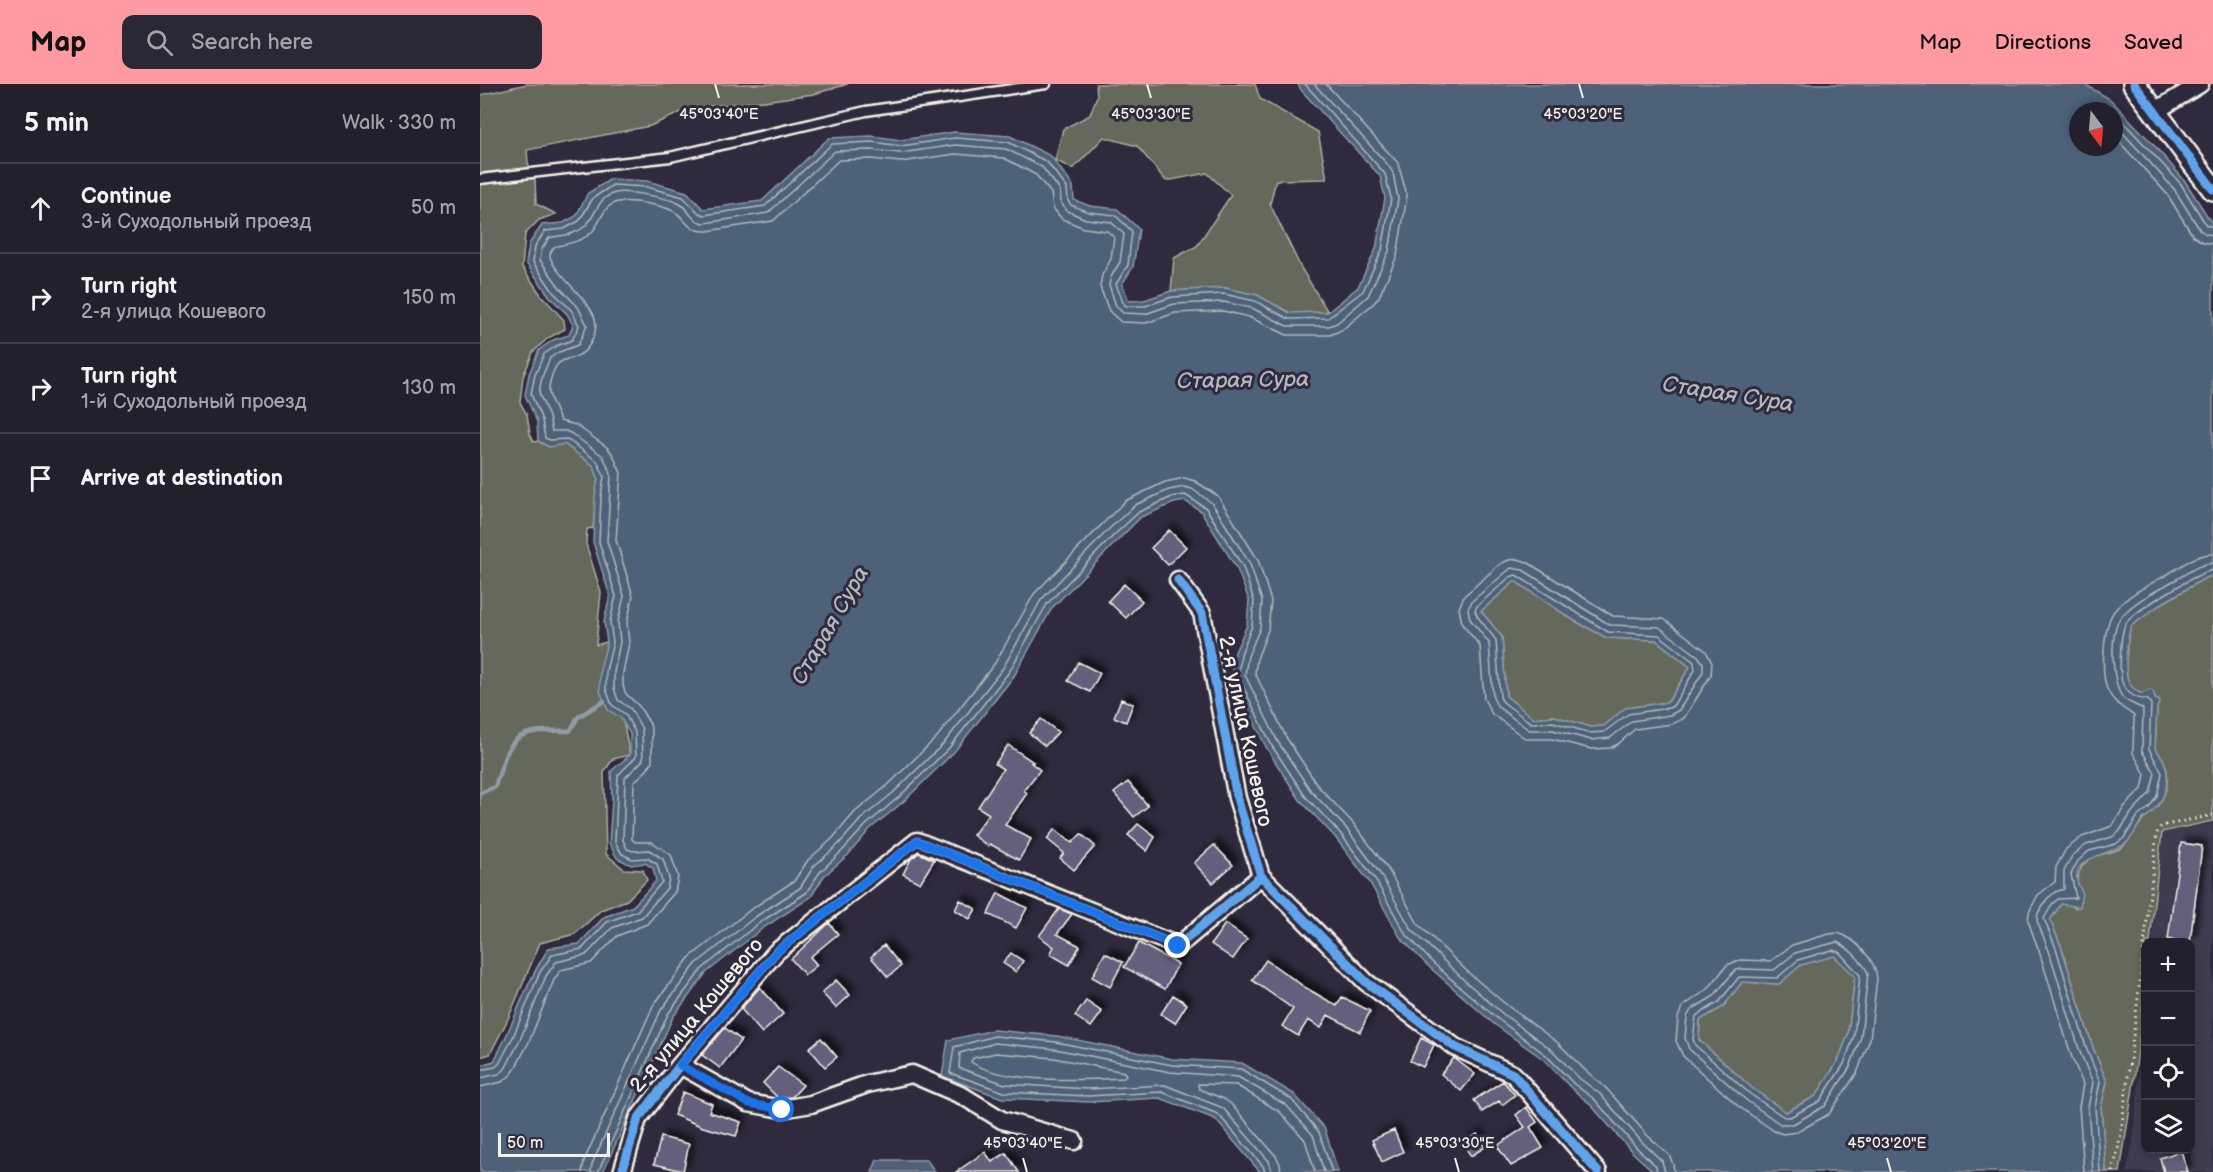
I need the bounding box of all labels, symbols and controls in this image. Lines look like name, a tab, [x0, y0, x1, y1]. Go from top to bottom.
search box	[122, 15, 542, 69]
text: Map	[30, 26, 86, 59]
icon: search	[143, 26, 176, 59]
text: Search here	[191, 29, 313, 56]
text: Map	[1919, 30, 1962, 55]
text: Directions	[1995, 30, 2091, 55]
text: Saved	[2124, 30, 2183, 55]
north arrow	[2069, 102, 2123, 156]
text: 45°03'40"E	[679, 105, 759, 124]
text: 45°03'30"E	[1111, 105, 1191, 124]
text: 45°03'20"E	[1543, 105, 1623, 124]
text: 5 min	[24, 108, 89, 139]
text: Walk · 330 m	[342, 111, 456, 135]
text: Continue	[81, 183, 171, 210]
icon: ahead	[24, 192, 57, 225]
text: 50 m	[411, 196, 456, 220]
text: 3-й Суходольный проезд	[81, 210, 311, 234]
text: Turn right	[81, 273, 177, 300]
icon: right	[24, 282, 57, 315]
text: 150 m	[403, 286, 456, 310]
text: 2-я улица Кошевого	[81, 300, 266, 324]
text: Turn right	[81, 363, 177, 390]
water label: Старая Сура	[1177, 366, 1309, 395]
water label: Старая Сура	[1660, 371, 1795, 418]
icon: right	[24, 372, 57, 405]
text: 130 m	[402, 376, 456, 400]
text: 1-й Суходольный проезд	[81, 390, 307, 414]
icon: arrive	[24, 462, 57, 495]
text: Arrive at destination	[81, 465, 283, 492]
water label: Старая Сура	[786, 562, 875, 690]
street label: 2-я улица Кошевого	[1213, 634, 1278, 829]
route end	[1164, 932, 1190, 958]
street label: 2-я улица Кошевого	[624, 933, 768, 1098]
map controls	[2141, 938, 2195, 1154]
button: +	[2141, 938, 2195, 992]
button: −	[2141, 992, 2195, 1046]
button: locate	[2141, 1046, 2195, 1100]
route start	[768, 1096, 794, 1122]
button: layers	[2141, 1100, 2195, 1154]
scale bar	[498, 1130, 610, 1158]
text: 50 m	[507, 1134, 543, 1153]
text: 45°03'40"E	[983, 1134, 1063, 1153]
text: 45°03'30"E	[1415, 1134, 1495, 1153]
text: 45°03'20"E	[1847, 1134, 1927, 1153]

